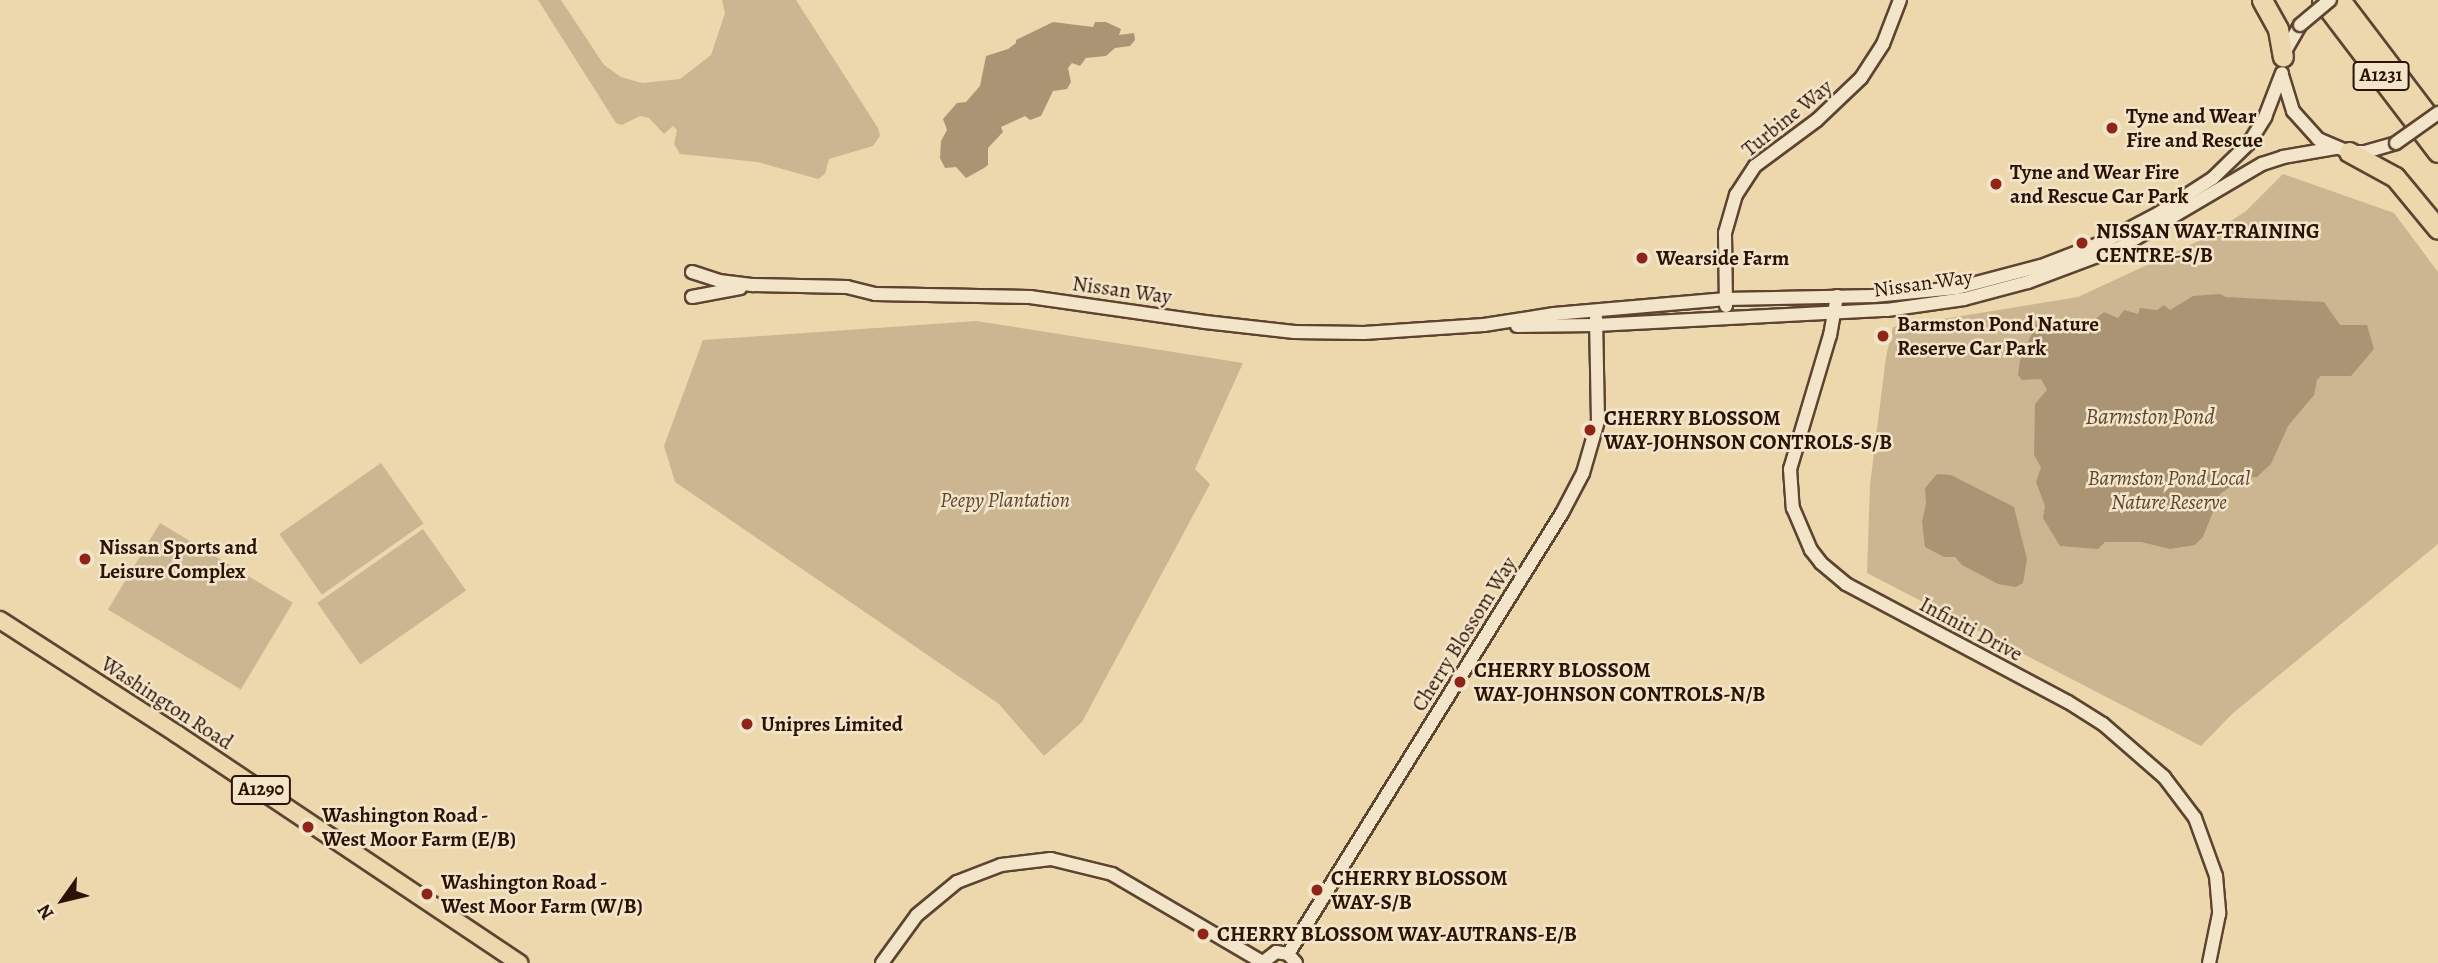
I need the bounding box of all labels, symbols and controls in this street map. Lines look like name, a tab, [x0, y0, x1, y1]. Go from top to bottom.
road number: A1231	[2351, 60, 2411, 92]
street label: Turbine Way	[1737, 74, 1837, 162]
place label: Tyne and Wear Fire and Rescue	[2126, 103, 2263, 153]
marker: Tyne and Wear Fire and Rescue	[2104, 120, 2120, 136]
place label: Tyne and Wear Fire and Rescue Car Park	[2010, 159, 2188, 209]
marker: Tyne and Wear Fire and Rescue Car Park	[1988, 176, 2004, 192]
place label: NISSAN WAY-TRAINING CENTRE-S/B	[2096, 218, 2320, 268]
marker: NISSAN WAY-TRAINING CENTRE-S/B	[2074, 235, 2090, 251]
place label: Wearside Farm	[1656, 245, 1789, 271]
marker: Wearside Farm	[1634, 250, 1650, 266]
street label: Nissan Way	[1872, 264, 1974, 302]
street label: Nissan Way	[1071, 271, 1173, 309]
place label: Barmston Pond Nature Reserve Car Park	[1897, 311, 2099, 361]
marker: Barmston Pond Nature Reserve Car Park	[1875, 328, 1891, 344]
water label: Barmston Pond	[2085, 403, 2215, 431]
place label: CHERRY BLOSSOM WAY-JOHNSON CONTROLS-S/B	[1604, 405, 1892, 455]
marker: CHERRY BLOSSOM WAY-JOHNSON CONTROLS-S/B	[1582, 422, 1598, 438]
park label: Barmston Pond Local Nature Reserve	[2088, 465, 2250, 515]
park label: Peepy Plantation	[940, 487, 1070, 513]
place label: Nissan Sports and Leisure Complex	[99, 534, 258, 584]
marker: Nissan Sports and Leisure Complex	[77, 551, 93, 567]
street label: Cherry Blossom Way	[1406, 552, 1522, 716]
street label: Infiniti Drive	[1915, 591, 2027, 667]
street label: Washington Road	[96, 651, 238, 755]
place label: CHERRY BLOSSOM WAY-JOHNSON CONTROLS-N/B	[1474, 657, 1765, 707]
marker: CHERRY BLOSSOM WAY-JOHNSON CONTROLS-N/B	[1452, 674, 1468, 690]
place label: Unipres Limited	[761, 711, 903, 737]
marker: Unipres Limited	[739, 716, 755, 732]
road number: A1290	[230, 775, 292, 806]
place label: Washington Road - West Moor Farm (E/B)	[322, 802, 516, 852]
marker: Washington Road - West Moor Farm (E/B)	[300, 819, 316, 835]
north arrow	[28, 865, 98, 935]
place label: CHERRY BLOSSOM WAY-S/B	[1331, 865, 1508, 915]
place label: Washington Road - West Moor Farm (W/B)	[441, 869, 643, 919]
marker: CHERRY BLOSSOM WAY-S/B	[1309, 882, 1325, 898]
marker: Washington Road - West Moor Farm (W/B)	[419, 886, 435, 902]
text: N	[31, 899, 60, 925]
place label: CHERRY BLOSSOM WAY-AUTRANS-E/B	[1217, 921, 1577, 947]
marker: CHERRY BLOSSOM WAY-AUTRANS-E/B	[1195, 926, 1211, 942]

